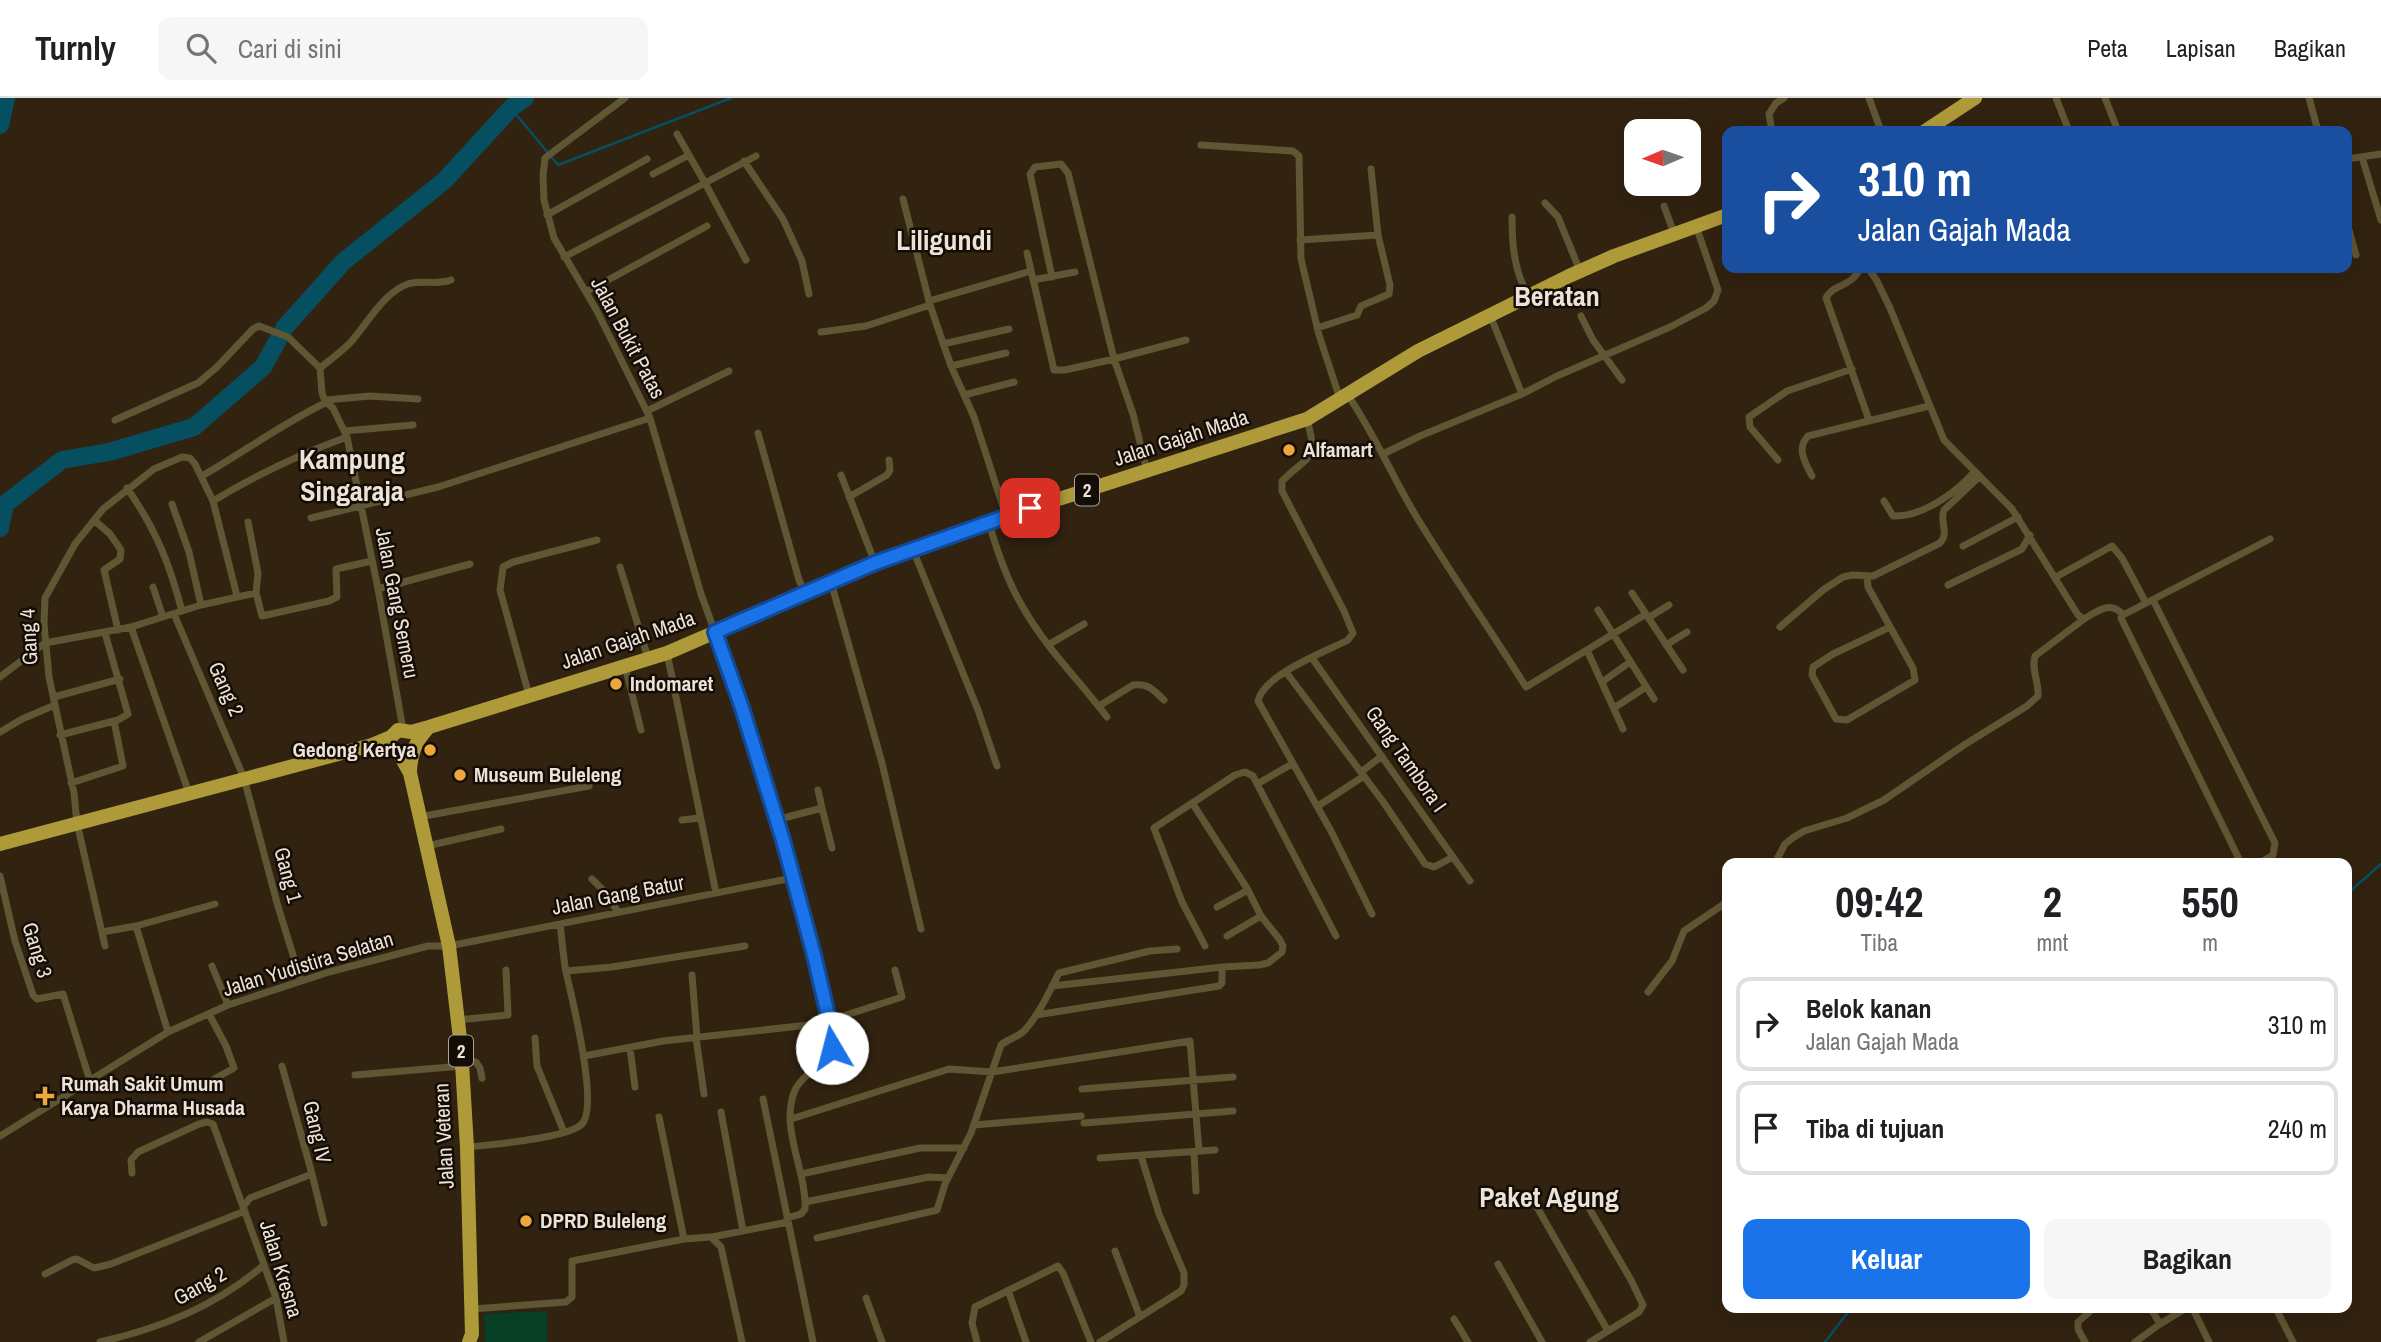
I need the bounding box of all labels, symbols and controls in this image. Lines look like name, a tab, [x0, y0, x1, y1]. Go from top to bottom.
search box	[158, 17, 648, 80]
text: Turnly	[35, 26, 116, 70]
icon: search	[182, 29, 220, 67]
text: Cari di sini	[238, 31, 342, 66]
text: Peta	[2087, 32, 2128, 64]
text: Lapisan	[2166, 32, 2236, 64]
text: Bagikan	[2274, 32, 2346, 64]
north arrow	[1624, 119, 1701, 196]
map controls	[1624, 119, 1701, 196]
text: 310 m	[1858, 145, 1972, 211]
icon: right	[1743, 154, 1834, 245]
text: Jalan Gajah Mada	[1858, 208, 2071, 251]
district label: Liligundi	[896, 221, 992, 259]
street label: Jalan Bukit Patas	[584, 272, 673, 404]
district label: Beratan	[1514, 277, 1600, 315]
street label: Jalan Gajah Mada	[1110, 402, 1252, 473]
place label: Alfamart	[1303, 435, 1373, 464]
district label: Kampung Singaraja	[299, 440, 405, 510]
marker: Alfamart	[1281, 442, 1297, 458]
road number: 2	[1075, 474, 1099, 506]
pin	[1000, 478, 1060, 538]
icon: arrive	[1011, 489, 1049, 527]
street label: Jalan Gang Semeru	[369, 525, 426, 681]
street label: Jalan Gajah Mada	[557, 603, 699, 676]
street label: Gang 4	[13, 608, 44, 666]
street label: Gang 2	[202, 657, 251, 721]
place label: Indomaret	[630, 669, 714, 698]
marker: Indomaret	[608, 676, 624, 692]
street label: Gang Tambora I	[1359, 700, 1454, 818]
place label: Gedong Kertya	[293, 735, 416, 764]
marker: Gedong Kertya	[422, 742, 438, 758]
place label: Museum Buleleng	[474, 760, 622, 789]
marker: Museum Buleleng	[452, 767, 468, 783]
street label: Gang 1	[267, 844, 310, 906]
street label: Jalan Gang Batur	[549, 867, 687, 922]
text: 09:42	[1835, 874, 1923, 930]
text: 2	[2043, 874, 2062, 930]
text: 550	[2181, 874, 2239, 930]
street label: Gang 3	[15, 919, 60, 981]
street label: Jalan Yudistira Selatan	[219, 924, 397, 1003]
text: Tiba	[1861, 927, 1898, 958]
text: mnt	[2037, 927, 2068, 958]
text: m	[2202, 927, 2218, 958]
text: Belok kanan	[1806, 991, 1932, 1026]
icon: right	[1747, 1005, 1785, 1043]
text: 310 m	[2268, 1007, 2327, 1042]
position arrow	[795, 1011, 869, 1085]
text: Jalan Gajah Mada	[1806, 1026, 1959, 1057]
road number: 2	[449, 1035, 473, 1066]
place label: Rumah Sakit Umum Karya Dharma Husada	[61, 1069, 245, 1122]
street label: Jalan Veteran	[426, 1083, 461, 1189]
marker: Rumah Sakit Umum Karya Dharma Husada	[35, 1086, 55, 1106]
street label: Gang IV	[296, 1098, 339, 1166]
icon: arrive	[1747, 1109, 1785, 1147]
text: Tiba di tujuan	[1806, 1111, 1944, 1146]
text: 240 m	[2268, 1111, 2327, 1146]
district label: Paket Agung	[1479, 1178, 1619, 1216]
place label: DPRD Buleleng	[540, 1206, 667, 1235]
marker: DPRD Buleleng	[518, 1213, 534, 1229]
street label: Jalan Kresna	[253, 1217, 310, 1322]
button: Keluar	[1743, 1219, 2030, 1299]
button: Bagikan	[2044, 1219, 2331, 1299]
street label: Gang 2	[168, 1259, 231, 1312]

